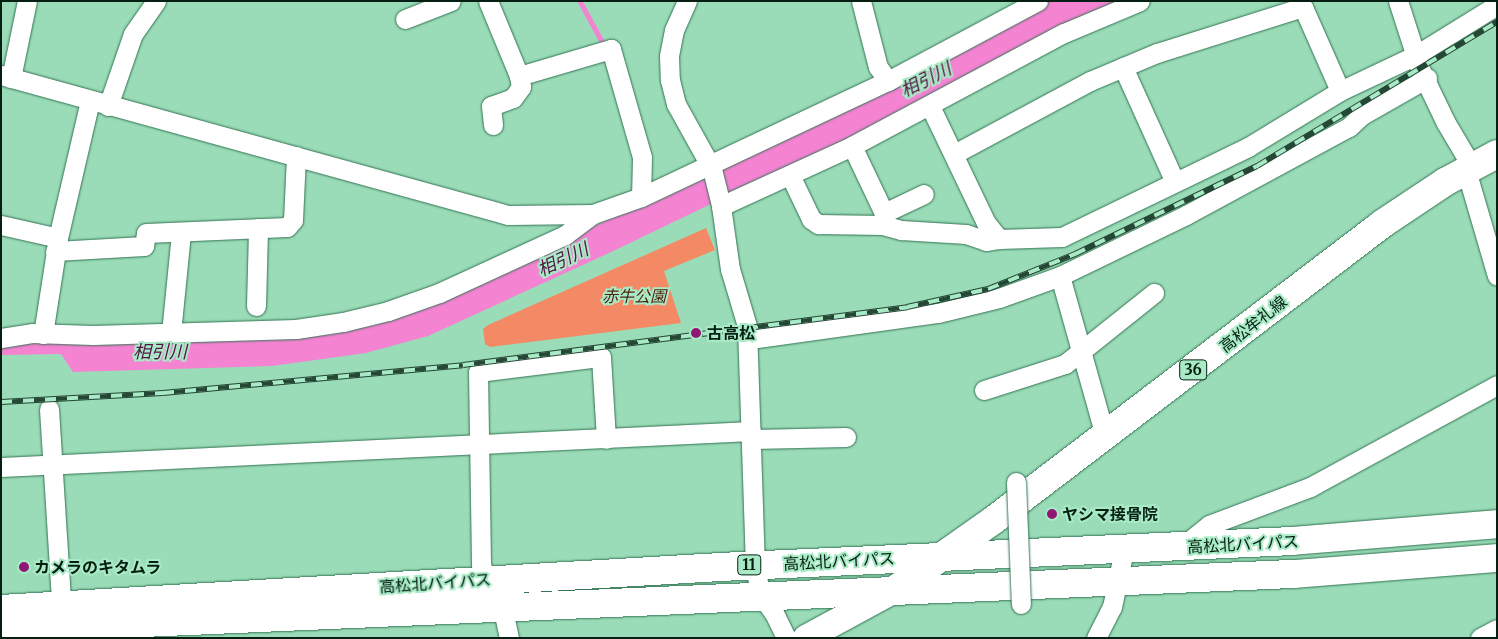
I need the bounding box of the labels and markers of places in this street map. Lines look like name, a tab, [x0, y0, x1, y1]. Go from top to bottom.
place label: 古高松	[707, 323, 755, 343]
marker: 古高松	[689, 326, 703, 340]
place label: ヤシマ接骨院	[1062, 504, 1158, 524]
marker: ヤシマ接骨院	[1046, 508, 1058, 520]
place label: カメラのキタムラ	[34, 557, 162, 577]
marker: カメラのキタムラ	[18, 561, 30, 573]

